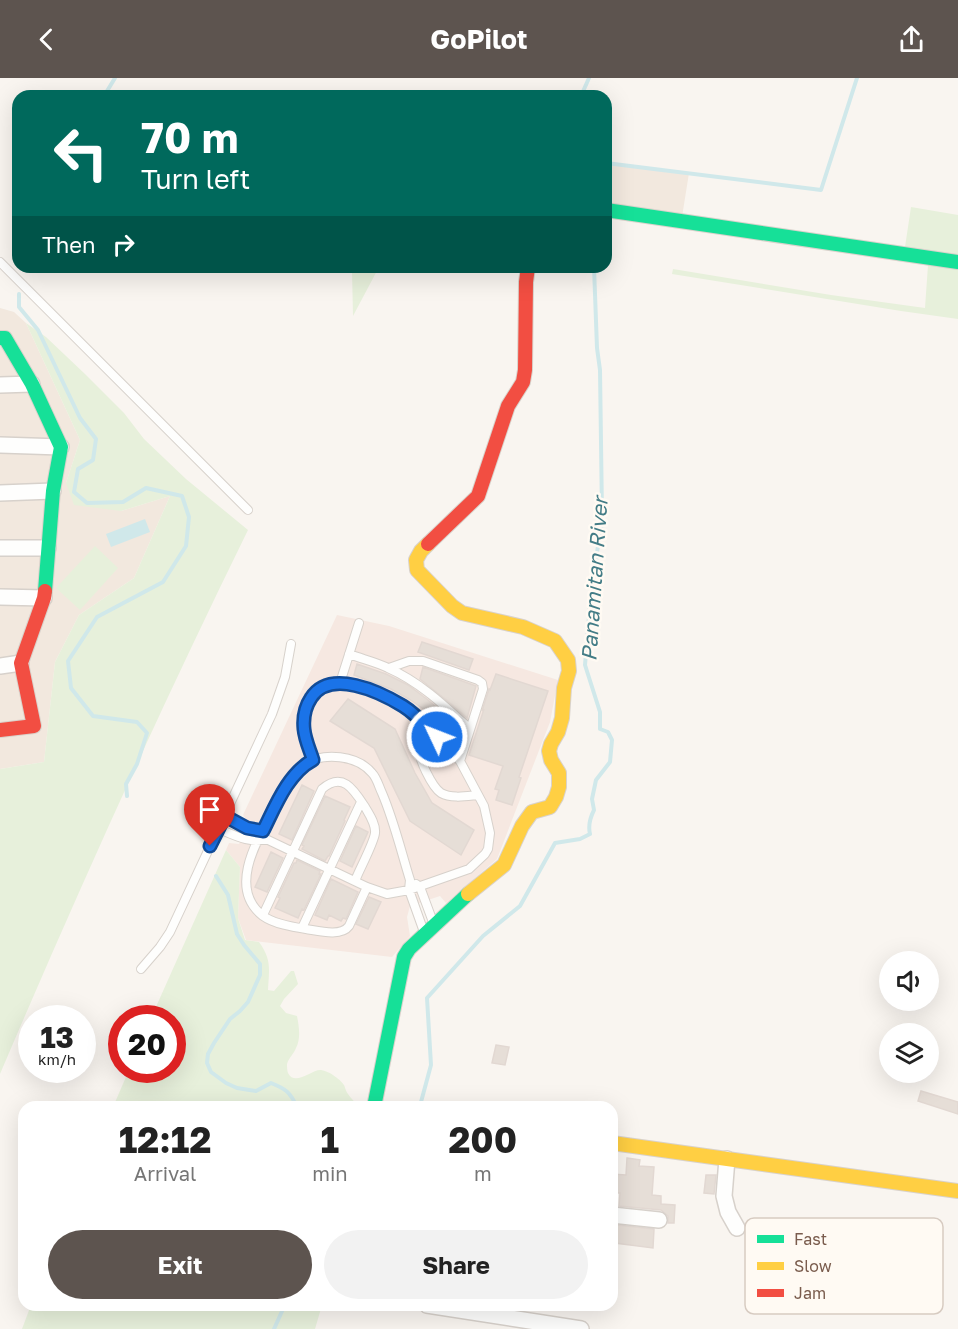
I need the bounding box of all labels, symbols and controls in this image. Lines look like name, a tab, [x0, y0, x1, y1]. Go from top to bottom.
icon: back	[30, 23, 63, 56]
text: GoPilot	[430, 23, 528, 55]
icon: share	[895, 23, 928, 56]
text: 70 m	[141, 112, 238, 162]
icon: left	[42, 114, 120, 192]
text: Turn left	[141, 163, 250, 195]
icon: right	[107, 228, 140, 261]
text: Then	[42, 231, 95, 258]
water label: Panamitan River	[575, 493, 613, 662]
position arrow	[405, 705, 469, 769]
pin	[184, 784, 235, 846]
icon: arrive	[193, 793, 226, 826]
map controls	[879, 951, 939, 1083]
button: sound	[879, 951, 939, 1011]
speed limit sign: 20	[108, 1005, 186, 1083]
text: 13	[40, 1019, 74, 1055]
button: layers	[879, 1023, 939, 1083]
text: km/h	[38, 1050, 76, 1068]
text: 12:12	[119, 1118, 211, 1161]
text: 1	[321, 1118, 339, 1161]
text: 200	[448, 1118, 517, 1161]
text: Arrival	[134, 1161, 196, 1185]
text: min	[312, 1161, 348, 1185]
text: m	[474, 1161, 492, 1185]
legend	[745, 1218, 943, 1314]
text: Fast	[794, 1229, 827, 1249]
button: Exit	[48, 1230, 312, 1299]
button: Share	[324, 1230, 588, 1299]
text: Slow	[794, 1256, 832, 1276]
text: Jam	[794, 1283, 826, 1303]

